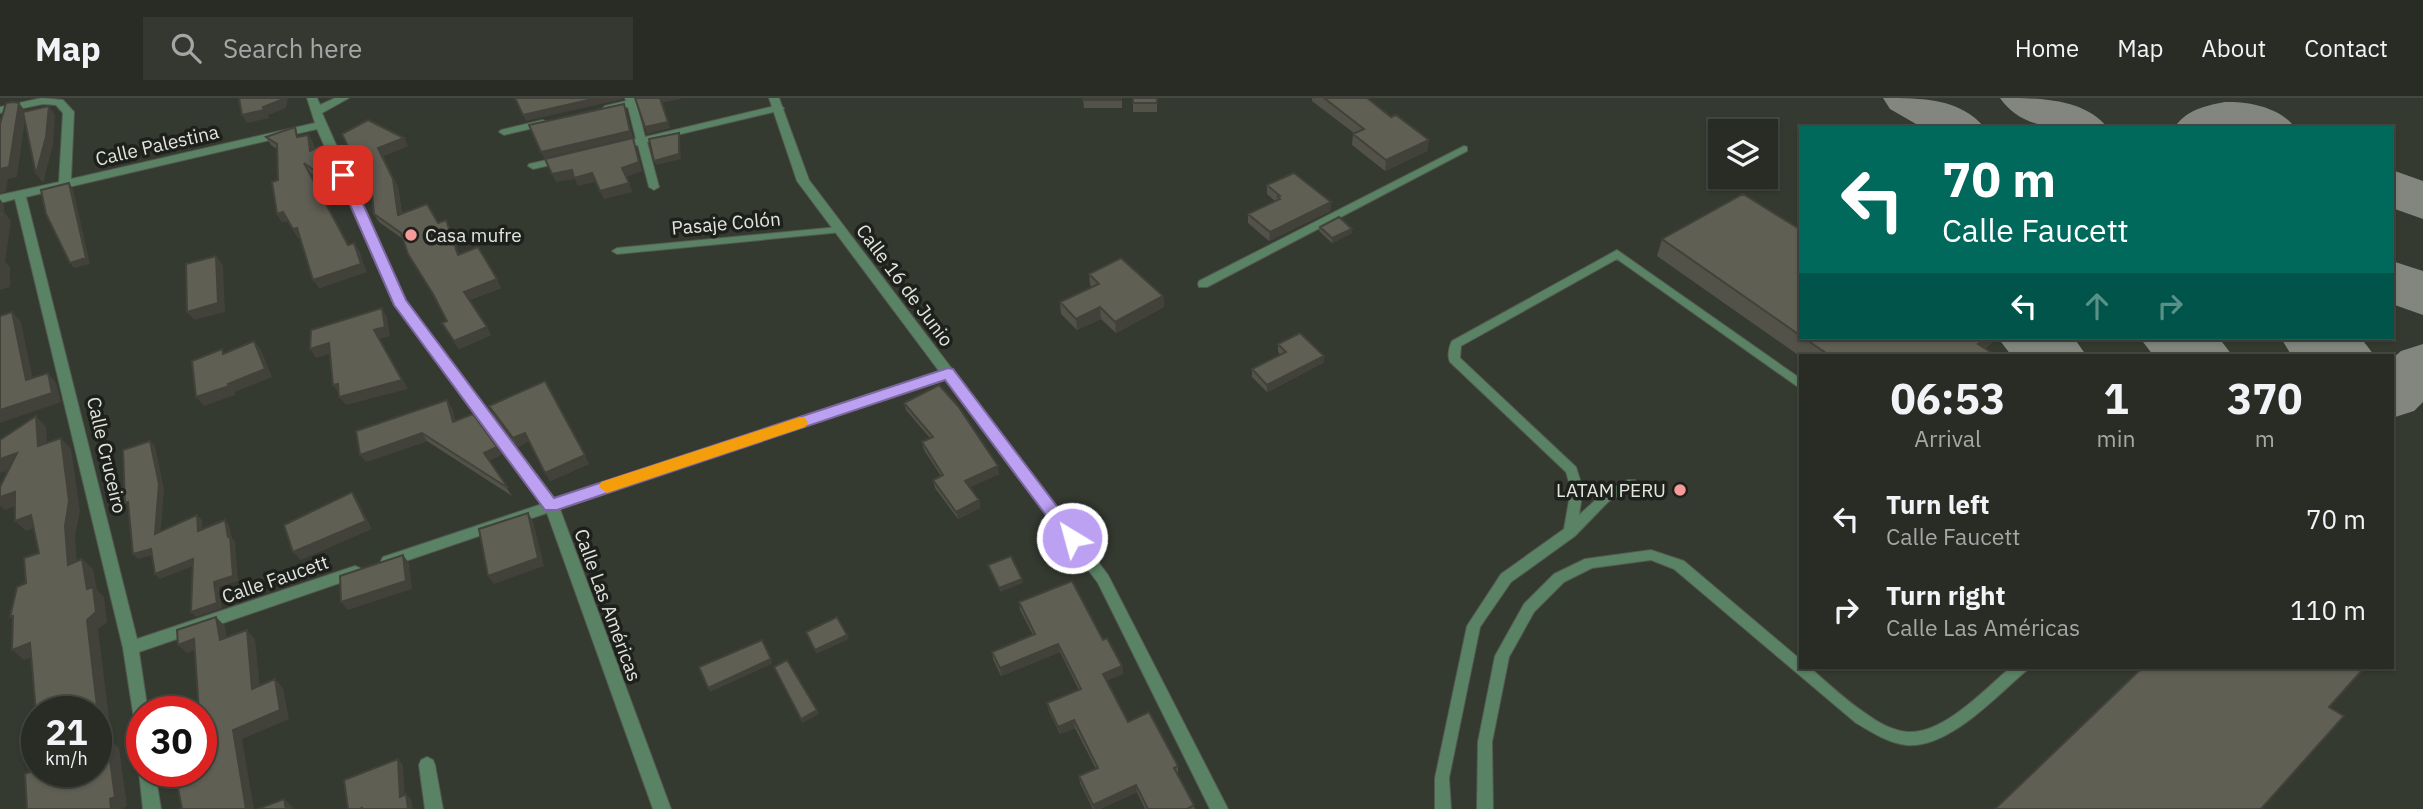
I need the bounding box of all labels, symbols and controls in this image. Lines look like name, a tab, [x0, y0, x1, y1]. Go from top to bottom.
search box	[143, 17, 633, 80]
text: Map	[35, 27, 101, 70]
icon: search	[167, 29, 205, 67]
text: Search here	[223, 31, 362, 65]
text: Home	[2015, 32, 2079, 64]
text: Map	[2117, 32, 2163, 64]
text: About	[2201, 32, 2266, 64]
text: Contact	[2304, 32, 2388, 64]
street label: Calle Palestina	[93, 119, 221, 171]
map controls	[1708, 119, 1778, 189]
button: layers	[1708, 119, 1778, 189]
pin	[313, 145, 373, 205]
text: 70 m	[1942, 147, 2056, 210]
icon: left	[1827, 154, 1918, 245]
icon: arrive	[324, 156, 362, 194]
street label: Pasaje Colón	[670, 206, 782, 240]
text: Calle Faucett	[1942, 209, 2129, 251]
street label: Calle 16 de Junio	[851, 219, 959, 351]
place label: Casa mufre	[425, 223, 522, 247]
marker: Casa mufre	[403, 227, 419, 243]
icon: left	[2005, 287, 2043, 325]
icon: ahead	[2078, 287, 2116, 325]
icon: right	[2151, 287, 2189, 325]
text: 06:53	[1890, 371, 2005, 426]
text: 1	[2103, 371, 2129, 426]
text: 370	[2227, 371, 2303, 426]
street label: Calle Cruceiro	[82, 394, 132, 516]
text: Arrival	[1914, 423, 1981, 453]
text: min	[2097, 423, 2135, 453]
text: m	[2255, 423, 2275, 453]
place label: LATAM PERU	[1556, 478, 1666, 502]
marker: LATAM PERU	[1672, 482, 1688, 498]
text: Turn left	[1886, 487, 1989, 521]
icon: left	[1827, 500, 1865, 538]
position arrow	[1035, 501, 1109, 575]
text: 70 m	[2306, 502, 2366, 536]
text: Calle Faucett	[1886, 521, 2020, 551]
street label: Calle Las Américas	[569, 526, 647, 684]
street label: Calle Faucett	[219, 550, 331, 608]
text: Turn right	[1886, 578, 2005, 612]
icon: right	[1827, 591, 1865, 629]
text: 110 m	[2290, 593, 2366, 627]
text: Calle Las Américas	[1886, 612, 2080, 642]
speed limit sign: 30	[126, 696, 217, 787]
text: 21	[45, 709, 88, 755]
text: km/h	[45, 747, 88, 770]

